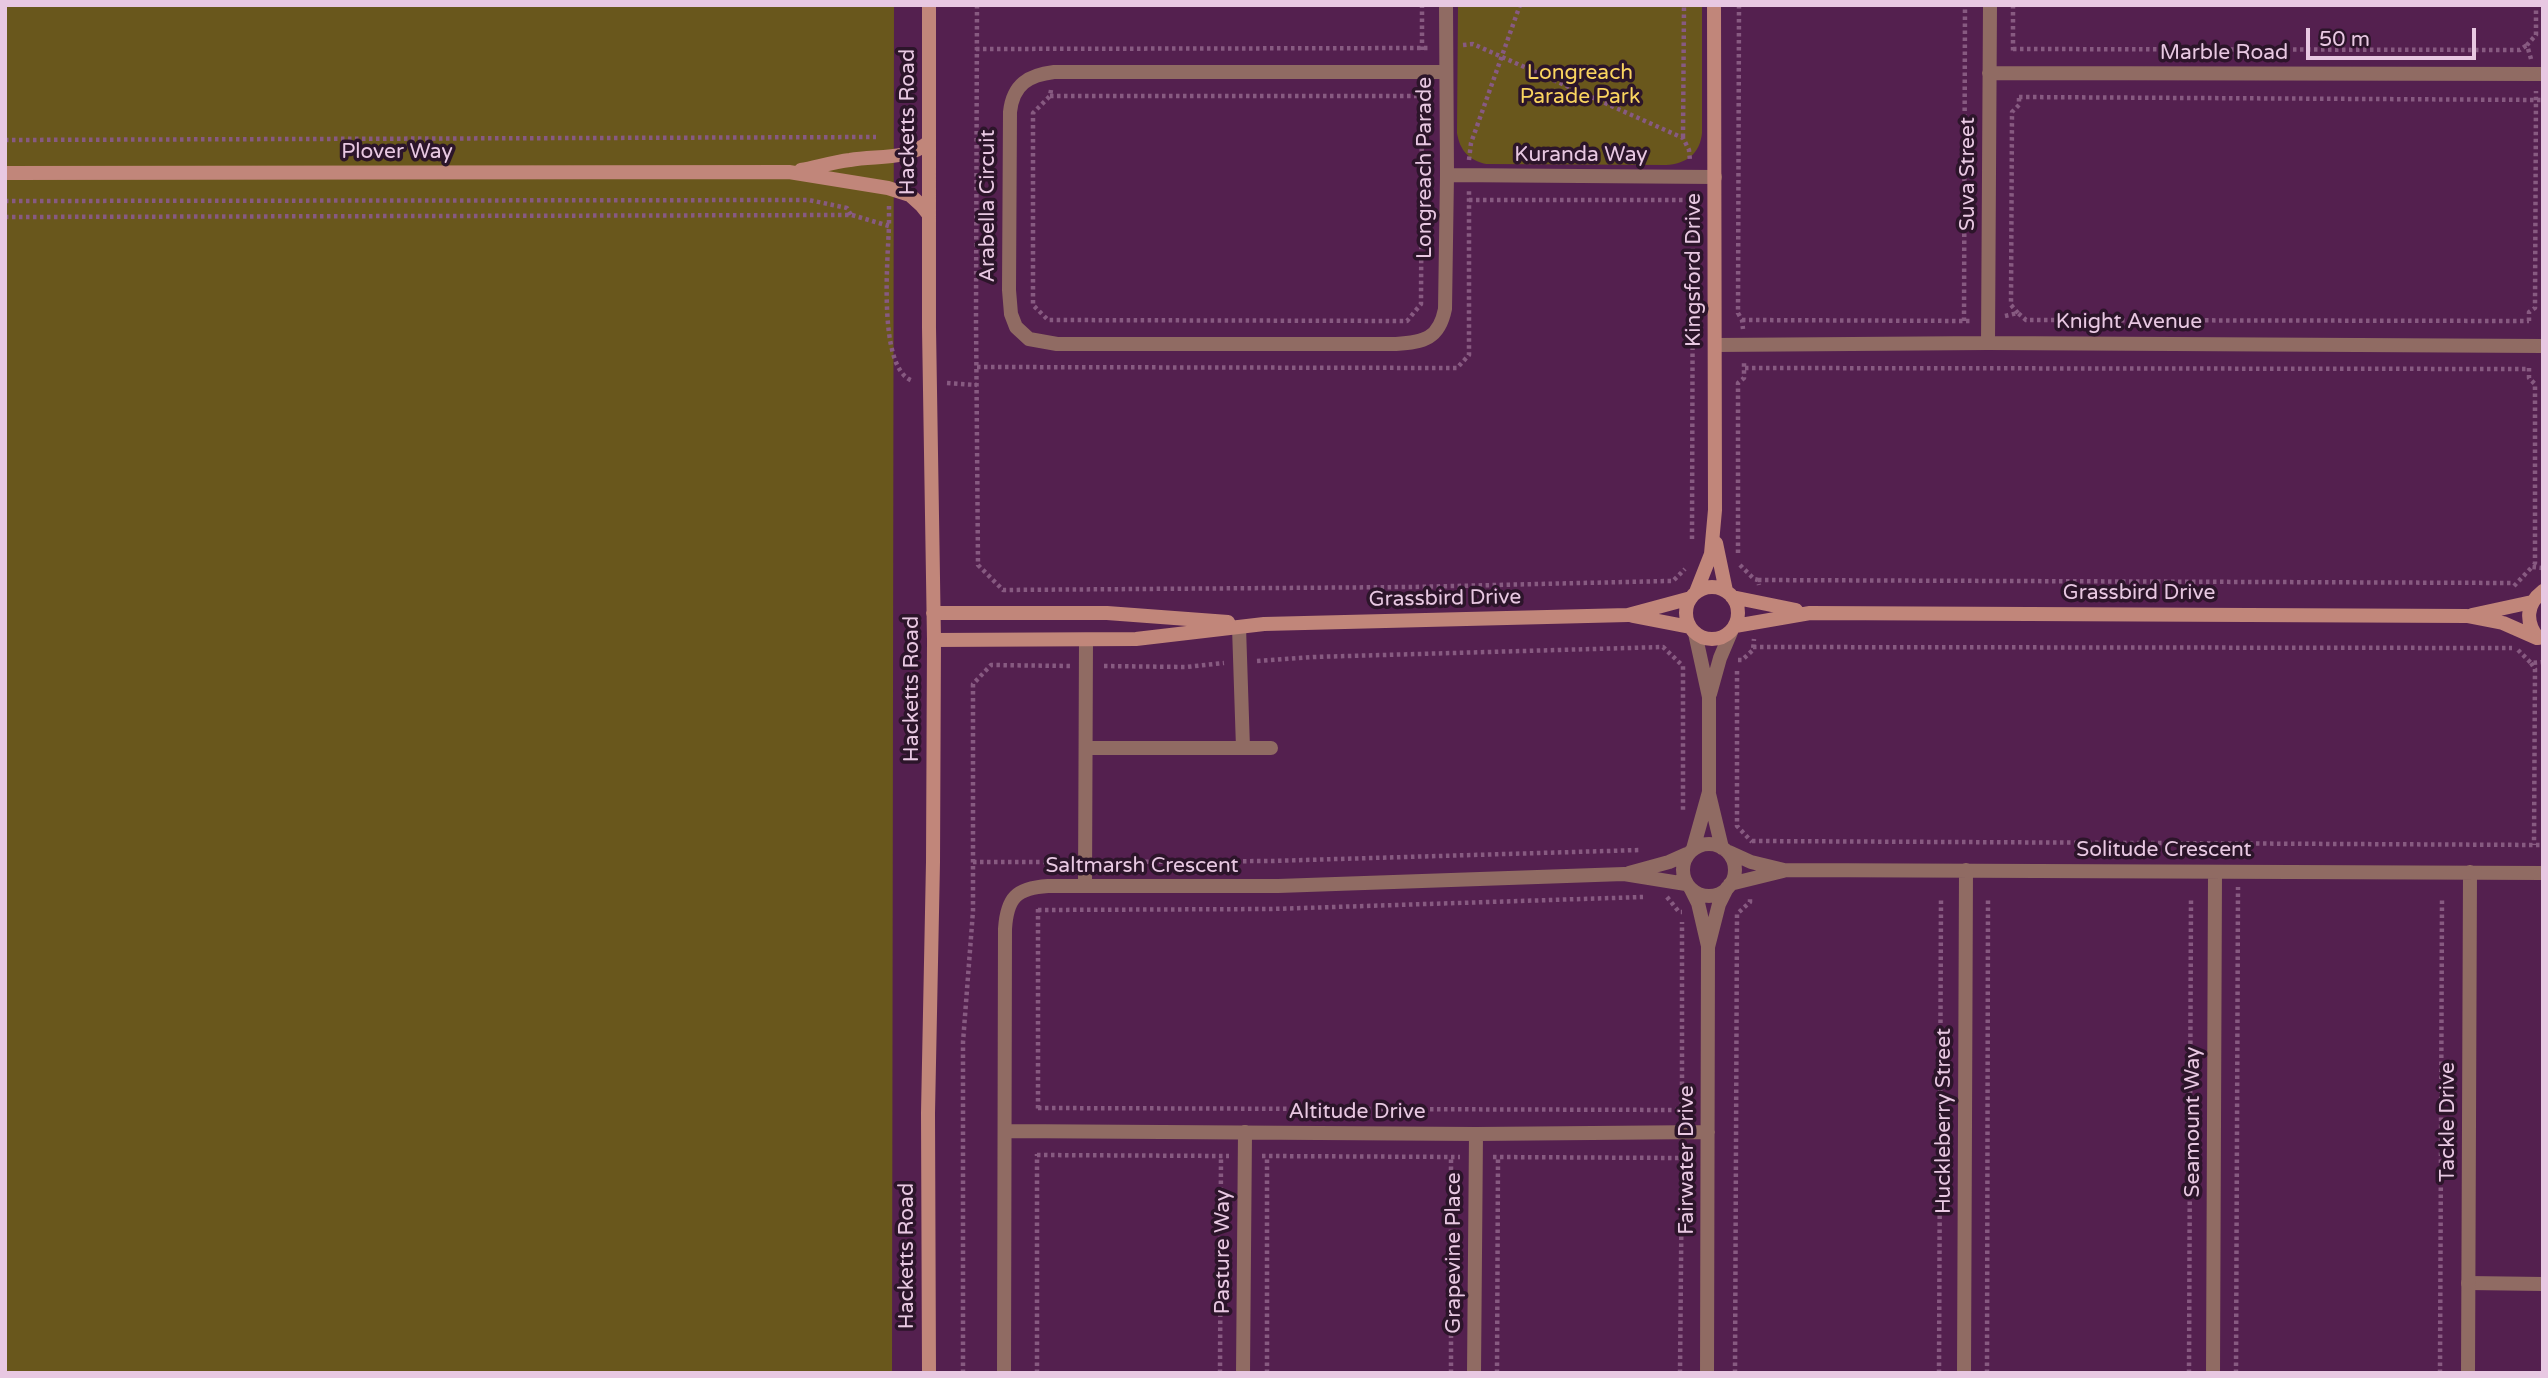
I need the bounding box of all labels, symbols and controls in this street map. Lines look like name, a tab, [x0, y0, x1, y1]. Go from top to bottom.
scale bar	[2310, 14, 2480, 58]
text: 50 m	[2319, 27, 2370, 52]
street label: Marble Road	[2160, 40, 2288, 66]
street label: Hacketts Road	[895, 49, 921, 195]
park label: Longreach Parade Park	[1520, 60, 1640, 110]
street label: Longreach Parade	[1412, 77, 1438, 259]
street label: Suva Street	[1955, 117, 1981, 231]
street label: Arabella Circuit	[975, 129, 1001, 283]
street label: Plover Way	[341, 139, 453, 165]
street label: Kuranda Way	[1514, 142, 1648, 168]
street label: Kingsford Drive	[1681, 193, 1707, 347]
street label: Knight Avenue	[2056, 309, 2202, 335]
street label: Grassbird Drive	[2063, 580, 2215, 606]
street label: Grassbird Drive	[1369, 585, 1521, 613]
street label: Hacketts Road	[899, 616, 925, 762]
street label: Solitude Crescent	[2076, 837, 2252, 863]
street label: Saltmarsh Crescent	[1045, 853, 1239, 879]
street label: Huckleberry Street	[1931, 1028, 1957, 1214]
street label: Seamount Way	[2180, 1047, 2206, 1197]
street label: Tackle Drive	[2435, 1062, 2461, 1182]
street label: Fairwater Drive	[1674, 1085, 1700, 1235]
street label: Altitude Drive	[1288, 1099, 1426, 1125]
street label: Grapevine Place	[1441, 1172, 1467, 1334]
street label: Hacketts Road	[894, 1183, 920, 1329]
street label: Pasture Way	[1210, 1190, 1236, 1314]

